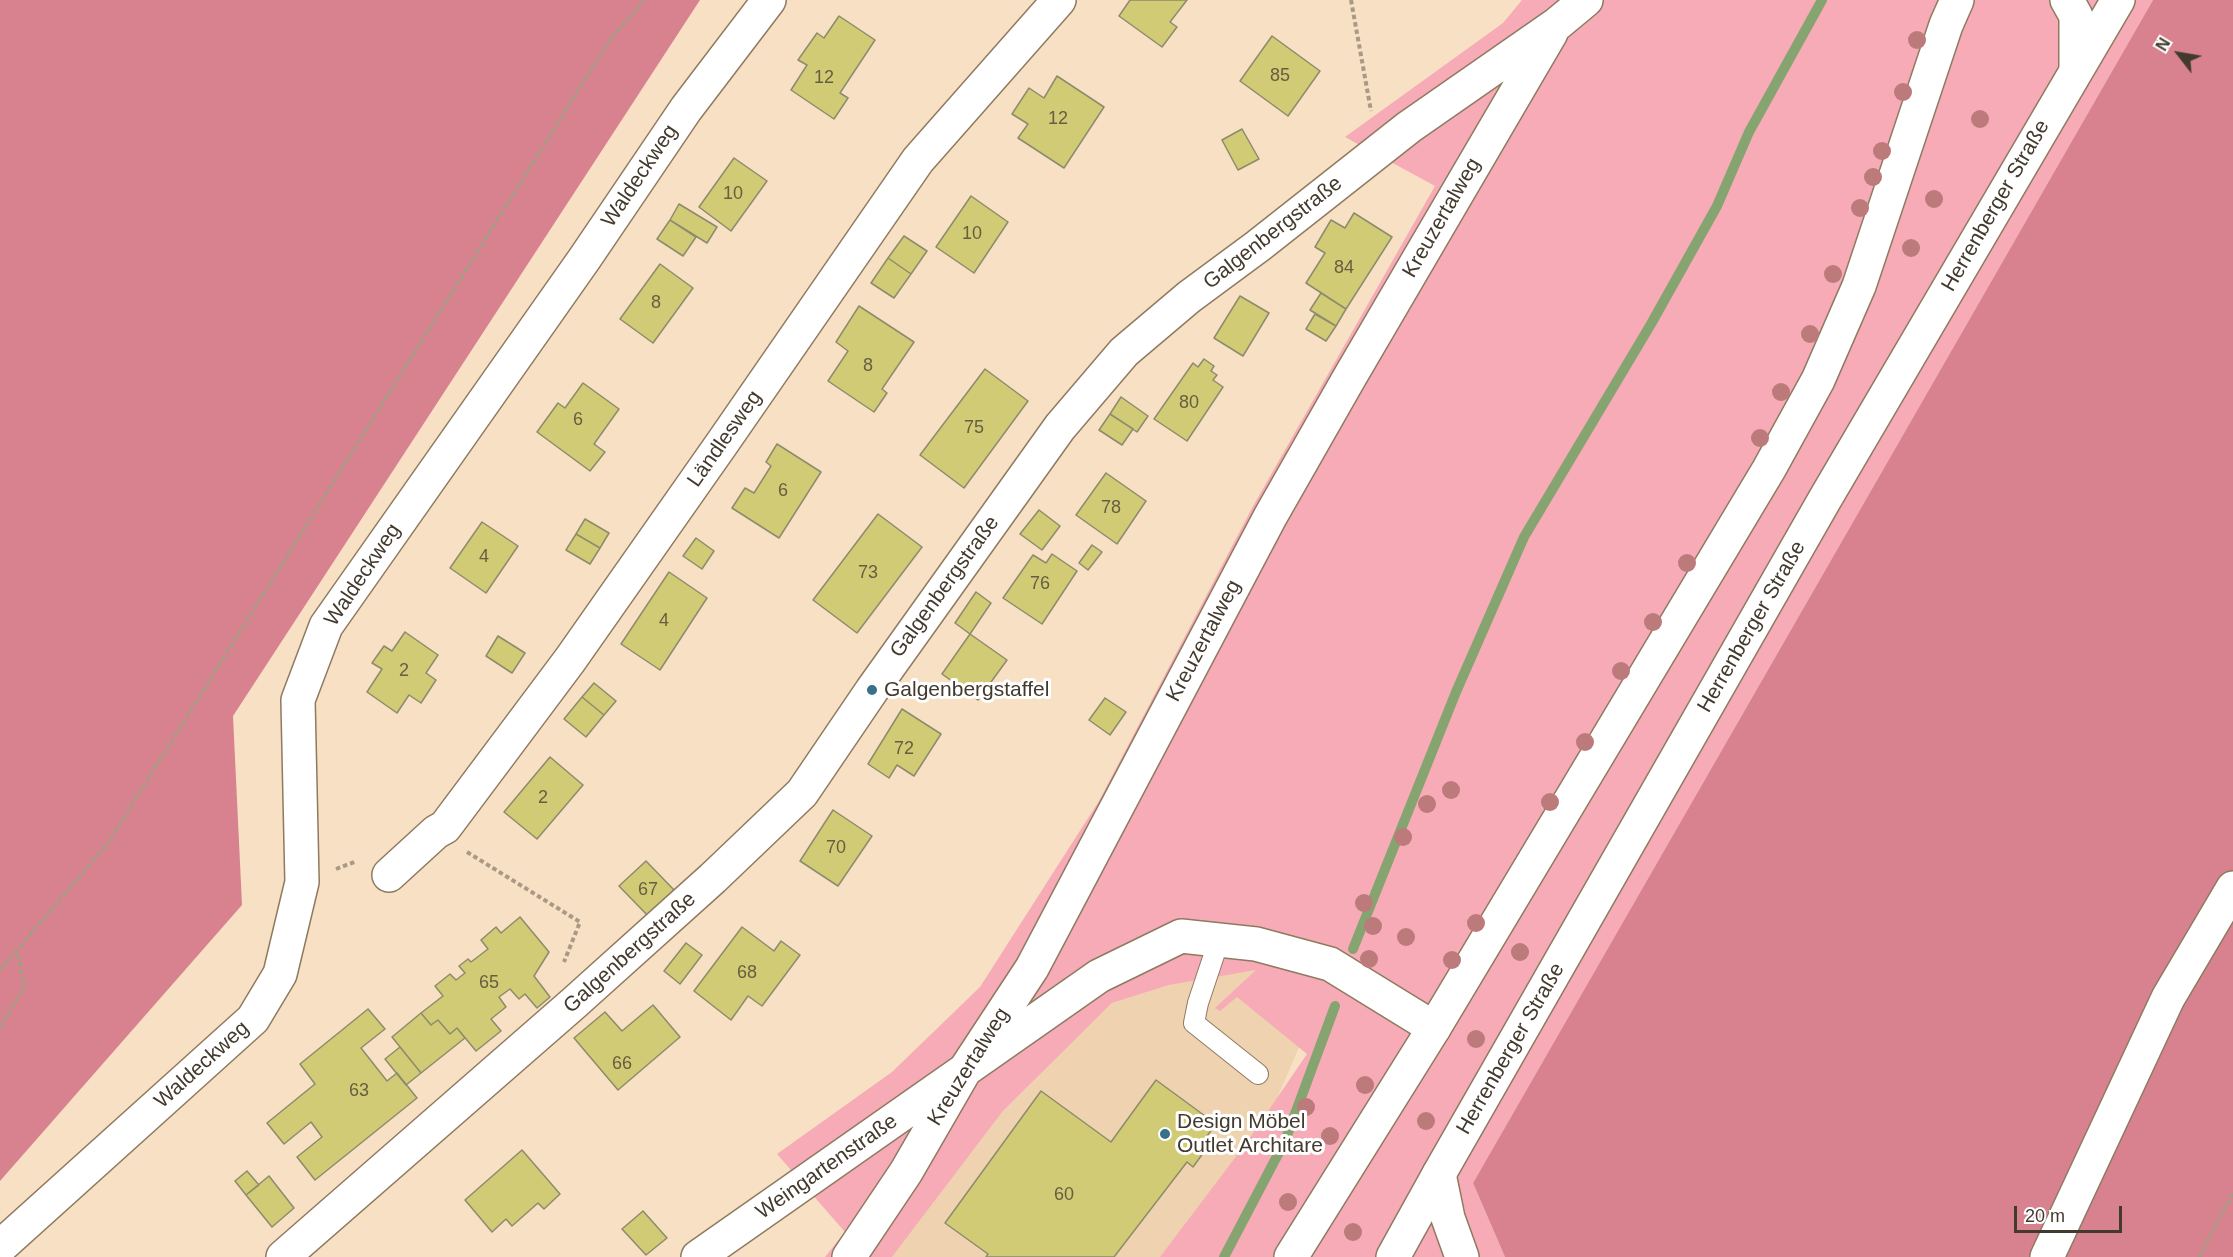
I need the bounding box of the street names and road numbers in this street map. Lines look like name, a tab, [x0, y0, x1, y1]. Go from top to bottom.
street label: Herrenberger Straße	[1937, 116, 2055, 296]
street label: Waldeckweg	[596, 120, 684, 232]
street label: Kreuzertalweg	[1398, 154, 1486, 282]
street label: Galgenbergstraße	[1199, 171, 1347, 295]
street label: Ländlesweg	[683, 386, 767, 492]
street label: Galgenbergstraße	[885, 511, 1005, 663]
street label: Waldeckweg	[319, 519, 407, 631]
street label: Herrenberger Straße	[1693, 537, 1811, 717]
street label: Kreuzertalweg	[1161, 576, 1247, 706]
street label: Galgenbergstraße	[559, 887, 701, 1019]
street label: Herrenberger Straße	[1452, 959, 1570, 1139]
street label: Kreuzertalweg	[923, 1003, 1015, 1131]
street label: Waldeckweg	[150, 1016, 254, 1114]
street label: Weingartenstraße	[752, 1109, 902, 1225]

